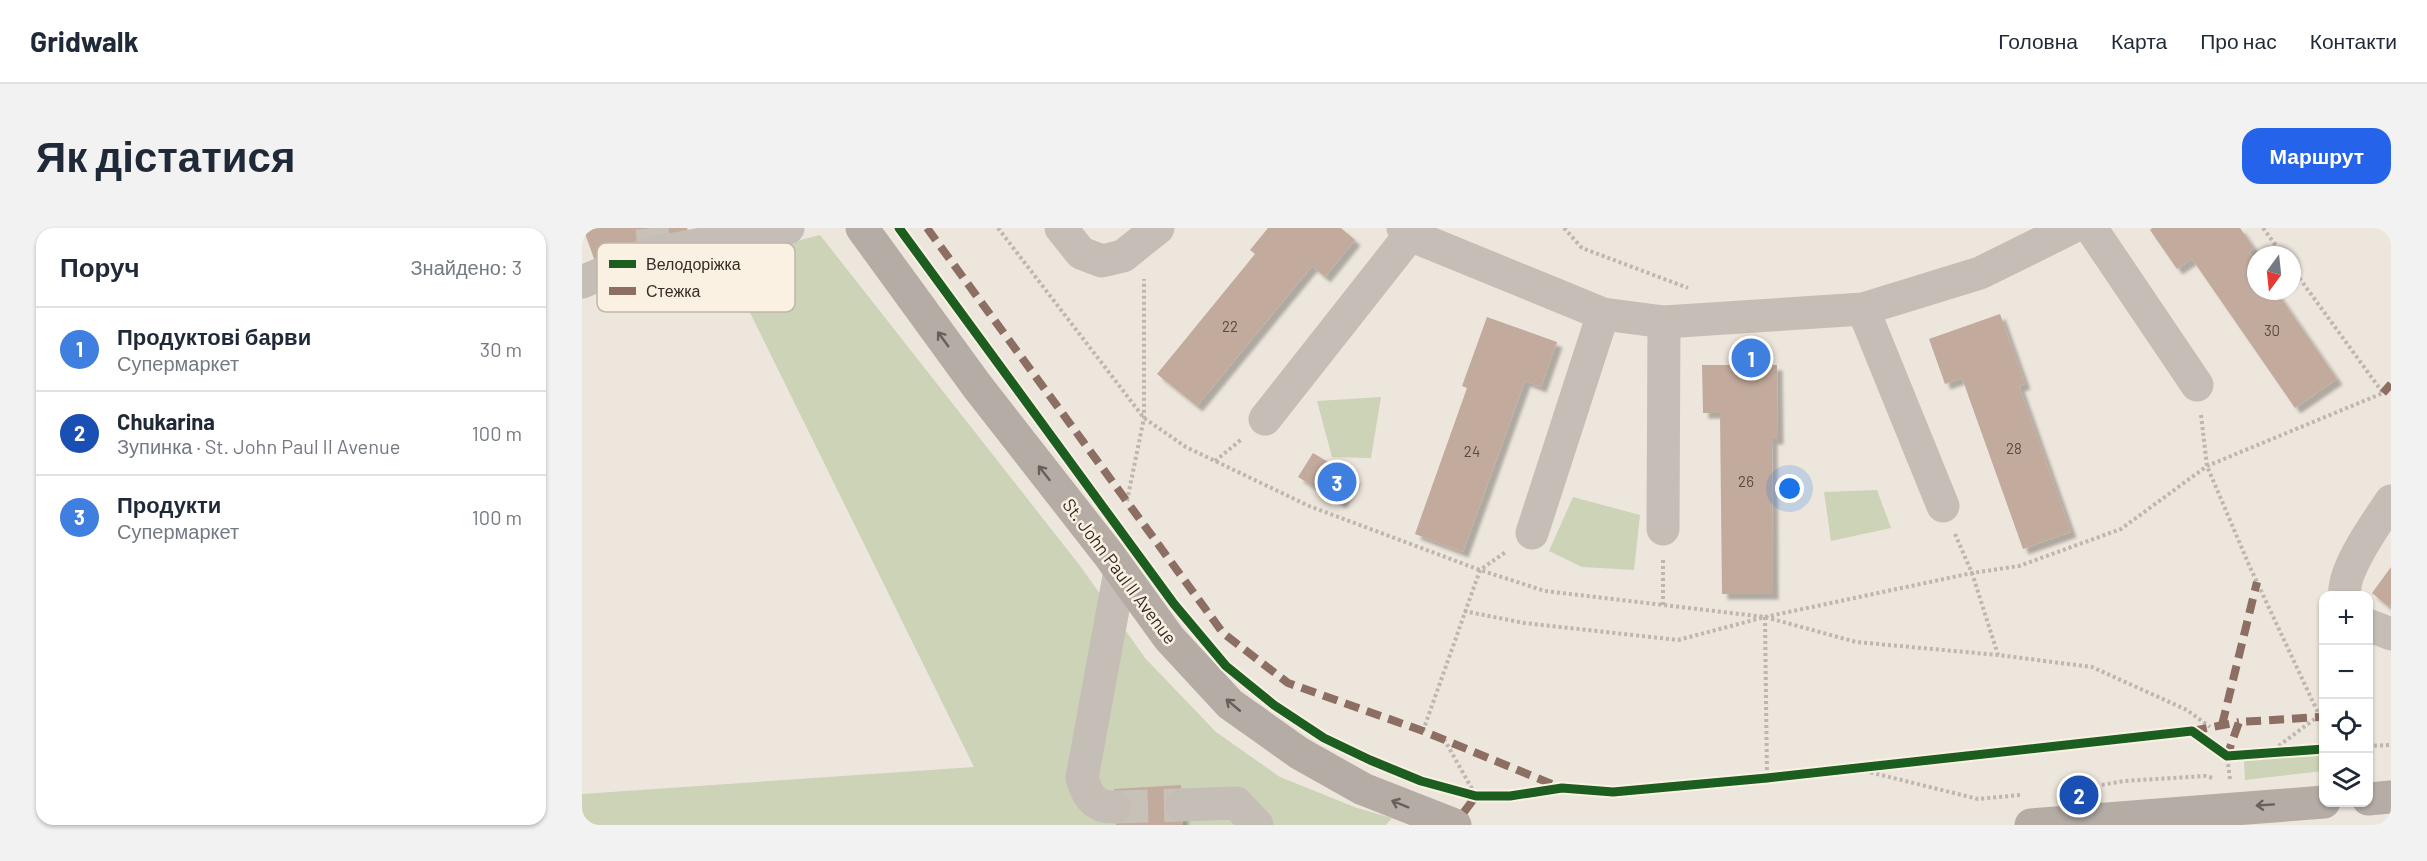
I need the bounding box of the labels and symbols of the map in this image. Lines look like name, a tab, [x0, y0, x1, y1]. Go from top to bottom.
legend	[597, 243, 795, 312]
north arrow	[2247, 246, 2301, 300]
text: Велодоріжка	[646, 254, 741, 273]
text: Стежка	[646, 281, 700, 300]
house number: 22	[1222, 317, 1238, 335]
house number: 30	[2264, 321, 2280, 339]
one-way arrow	[937, 331, 949, 347]
pin: 1	[1732, 336, 1770, 380]
house number: 28	[2006, 439, 2022, 457]
house number: 24	[1464, 442, 1480, 460]
pin: 3	[1318, 460, 1356, 504]
one-way arrow	[1038, 465, 1051, 481]
house number: 26	[1738, 472, 1754, 490]
your location	[1775, 474, 1804, 503]
street label: St. John Paul II Avenue	[1058, 494, 1182, 648]
one-way arrow	[1225, 699, 1241, 712]
pin: 2	[2060, 772, 2098, 818]
one-way arrow	[1391, 798, 1410, 809]
one-way arrow	[2256, 800, 2276, 811]

